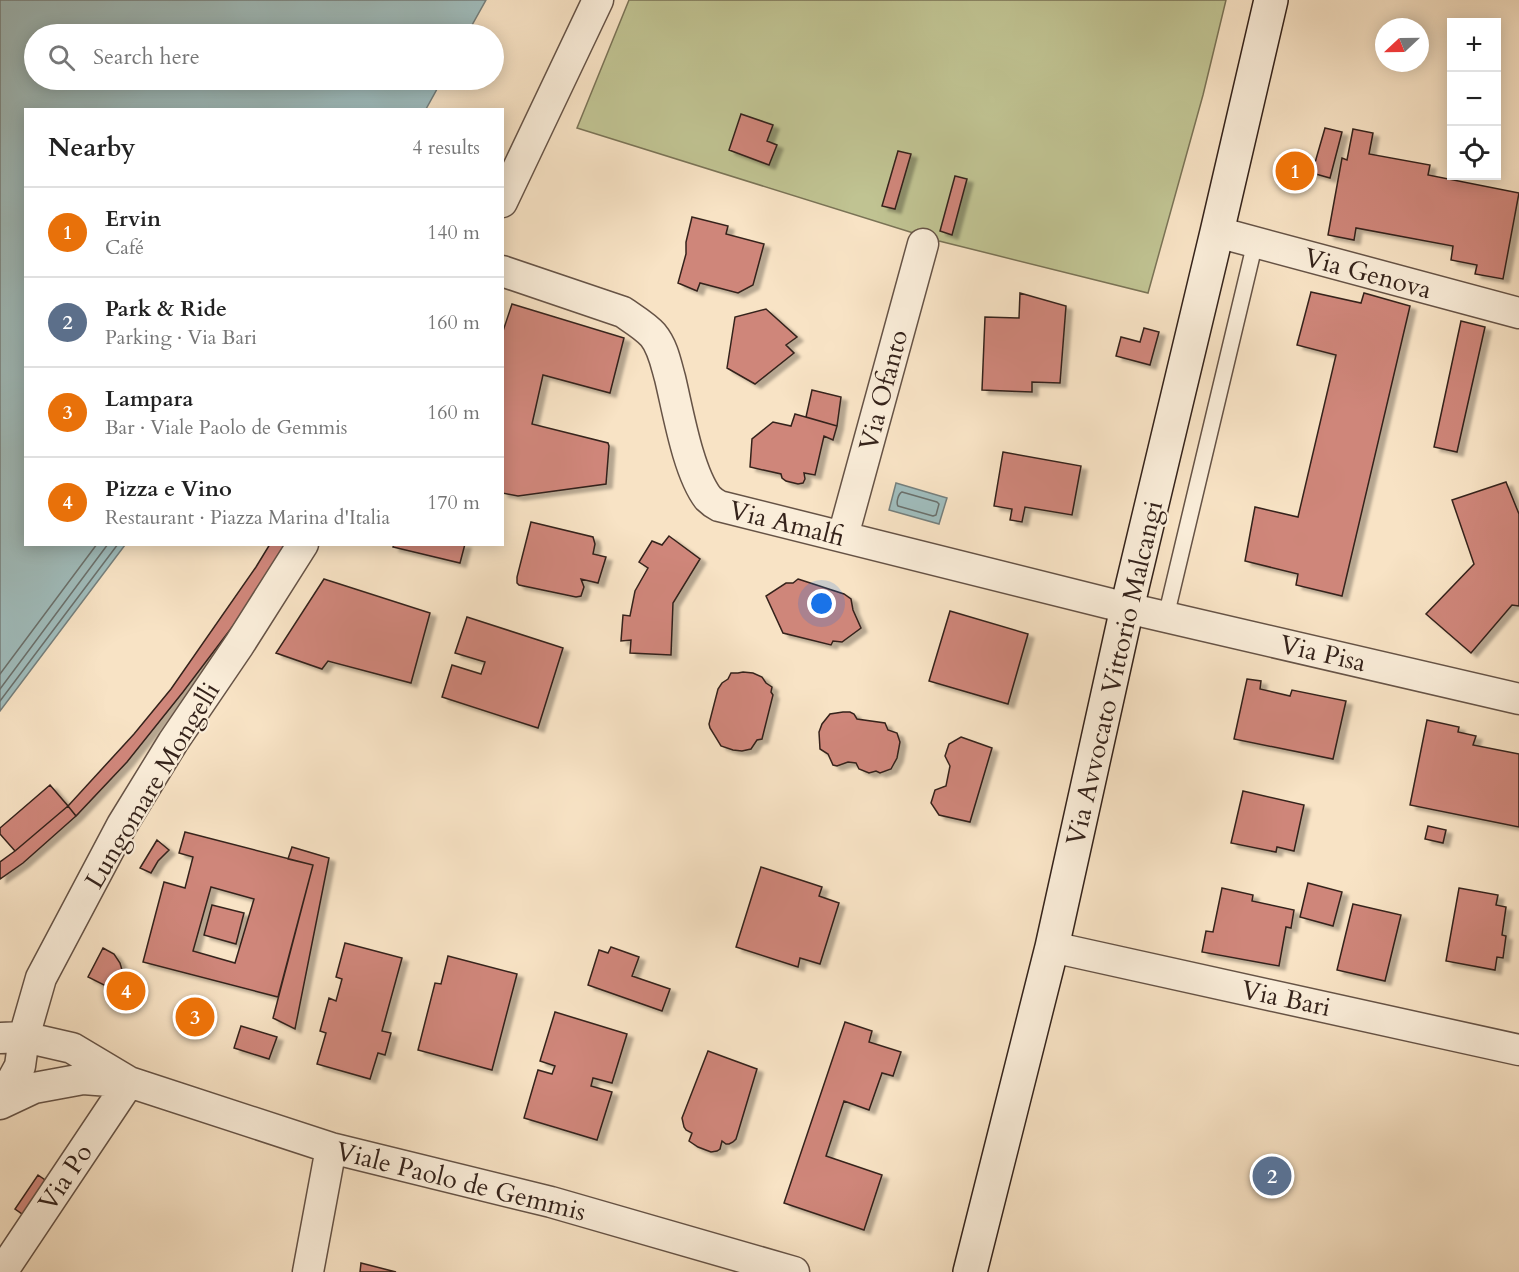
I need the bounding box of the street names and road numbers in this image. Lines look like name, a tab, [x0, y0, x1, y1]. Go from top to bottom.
street label: Via Genova	[1300, 240, 1435, 307]
street label: Via Ofanto	[851, 326, 916, 454]
street label: Via Amalfi	[726, 492, 849, 555]
street label: Via Avvocato Vittorio Malcangi	[1058, 497, 1171, 849]
street label: Via Pisa	[1276, 627, 1369, 680]
street label: Lungomare Mongelli	[77, 675, 228, 895]
street label: Via Bari	[1238, 972, 1334, 1025]
street label: Viale Paolo de Gemmis	[332, 1133, 589, 1229]
street label: Via Po	[30, 1137, 101, 1218]

